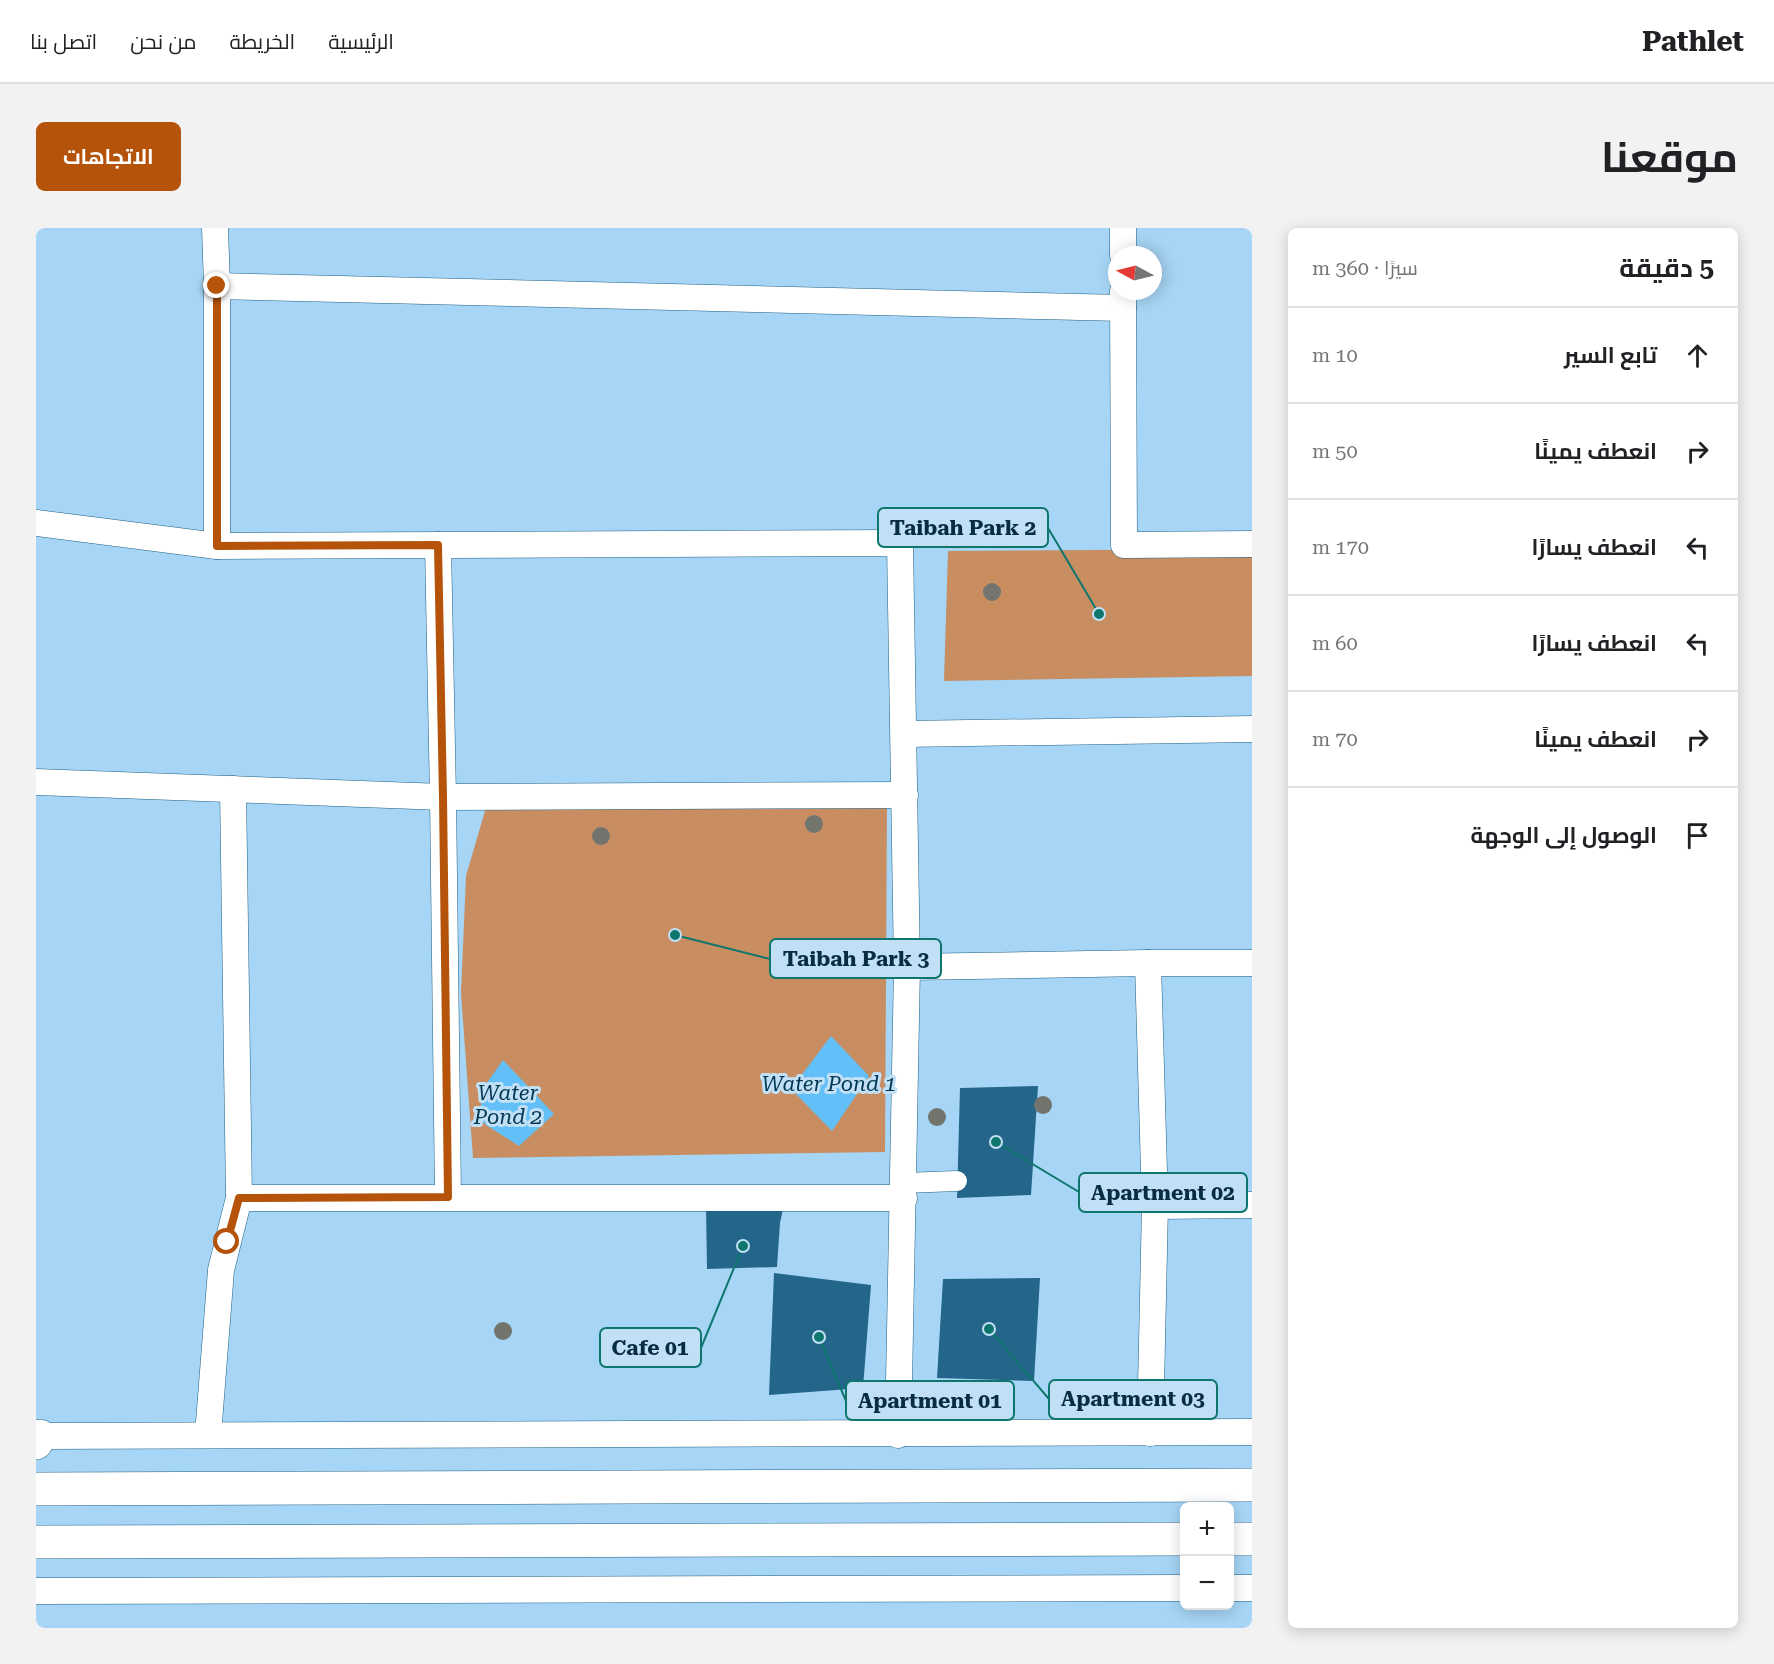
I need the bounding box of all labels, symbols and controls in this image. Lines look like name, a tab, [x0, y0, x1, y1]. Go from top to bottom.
text: Pathlet	[1642, 25, 1744, 58]
text: اتصل بنا	[30, 30, 97, 54]
text: من نحن	[130, 30, 197, 54]
text: الخريطة	[230, 30, 295, 54]
text: الرئيسية	[328, 30, 394, 54]
button: الاتجاهات	[36, 122, 181, 191]
text: موقعنا	[1601, 133, 1738, 182]
north arrow	[1108, 246, 1162, 300]
text: 5 دقيقة	[1619, 253, 1714, 283]
text: سيرًا · 360 m	[1312, 256, 1418, 280]
route end	[203, 272, 229, 298]
icon: ahead	[1681, 339, 1714, 372]
text: 10 m	[1312, 343, 1358, 367]
text: تابع السير	[1564, 343, 1657, 368]
icon: right	[1681, 435, 1714, 468]
text: 50 m	[1312, 439, 1358, 463]
text: انعطف يمينًا	[1534, 439, 1657, 464]
callout: Taibah Park 2	[878, 508, 1048, 547]
text: Taibah Park 2	[890, 516, 1036, 540]
icon: left	[1681, 531, 1714, 564]
text: 170 m	[1312, 535, 1369, 559]
text: انعطف يسارًا	[1531, 535, 1657, 560]
icon: left	[1681, 627, 1714, 660]
text: 60 m	[1312, 631, 1358, 655]
text: انعطف يسارًا	[1531, 631, 1657, 656]
icon: right	[1681, 723, 1714, 756]
text: 70 m	[1312, 727, 1358, 751]
text: انعطف يمينًا	[1534, 727, 1657, 752]
icon: arrive	[1681, 819, 1714, 852]
text: الوصول إلى الوجهة	[1471, 823, 1657, 848]
callout: Taibah Park 3	[770, 939, 941, 978]
text: Taibah Park 3	[783, 947, 930, 971]
water label: Water Pond 1	[762, 1072, 896, 1096]
water label: Water Pond 2	[473, 1081, 542, 1129]
callout: Apartment 02	[1079, 1173, 1247, 1212]
text: Apartment 02	[1091, 1181, 1235, 1205]
route start	[213, 1228, 239, 1254]
callout: Cafe 01	[600, 1328, 701, 1367]
text: Cafe 01	[612, 1336, 689, 1360]
callout: Apartment 03	[1049, 1380, 1217, 1419]
callout: Apartment 01	[846, 1381, 1014, 1420]
text: Apartment 03	[1061, 1387, 1205, 1411]
text: Apartment 01	[858, 1389, 1002, 1413]
map controls	[1180, 1502, 1234, 1610]
button: +	[1180, 1502, 1234, 1556]
button: −	[1180, 1556, 1234, 1610]

